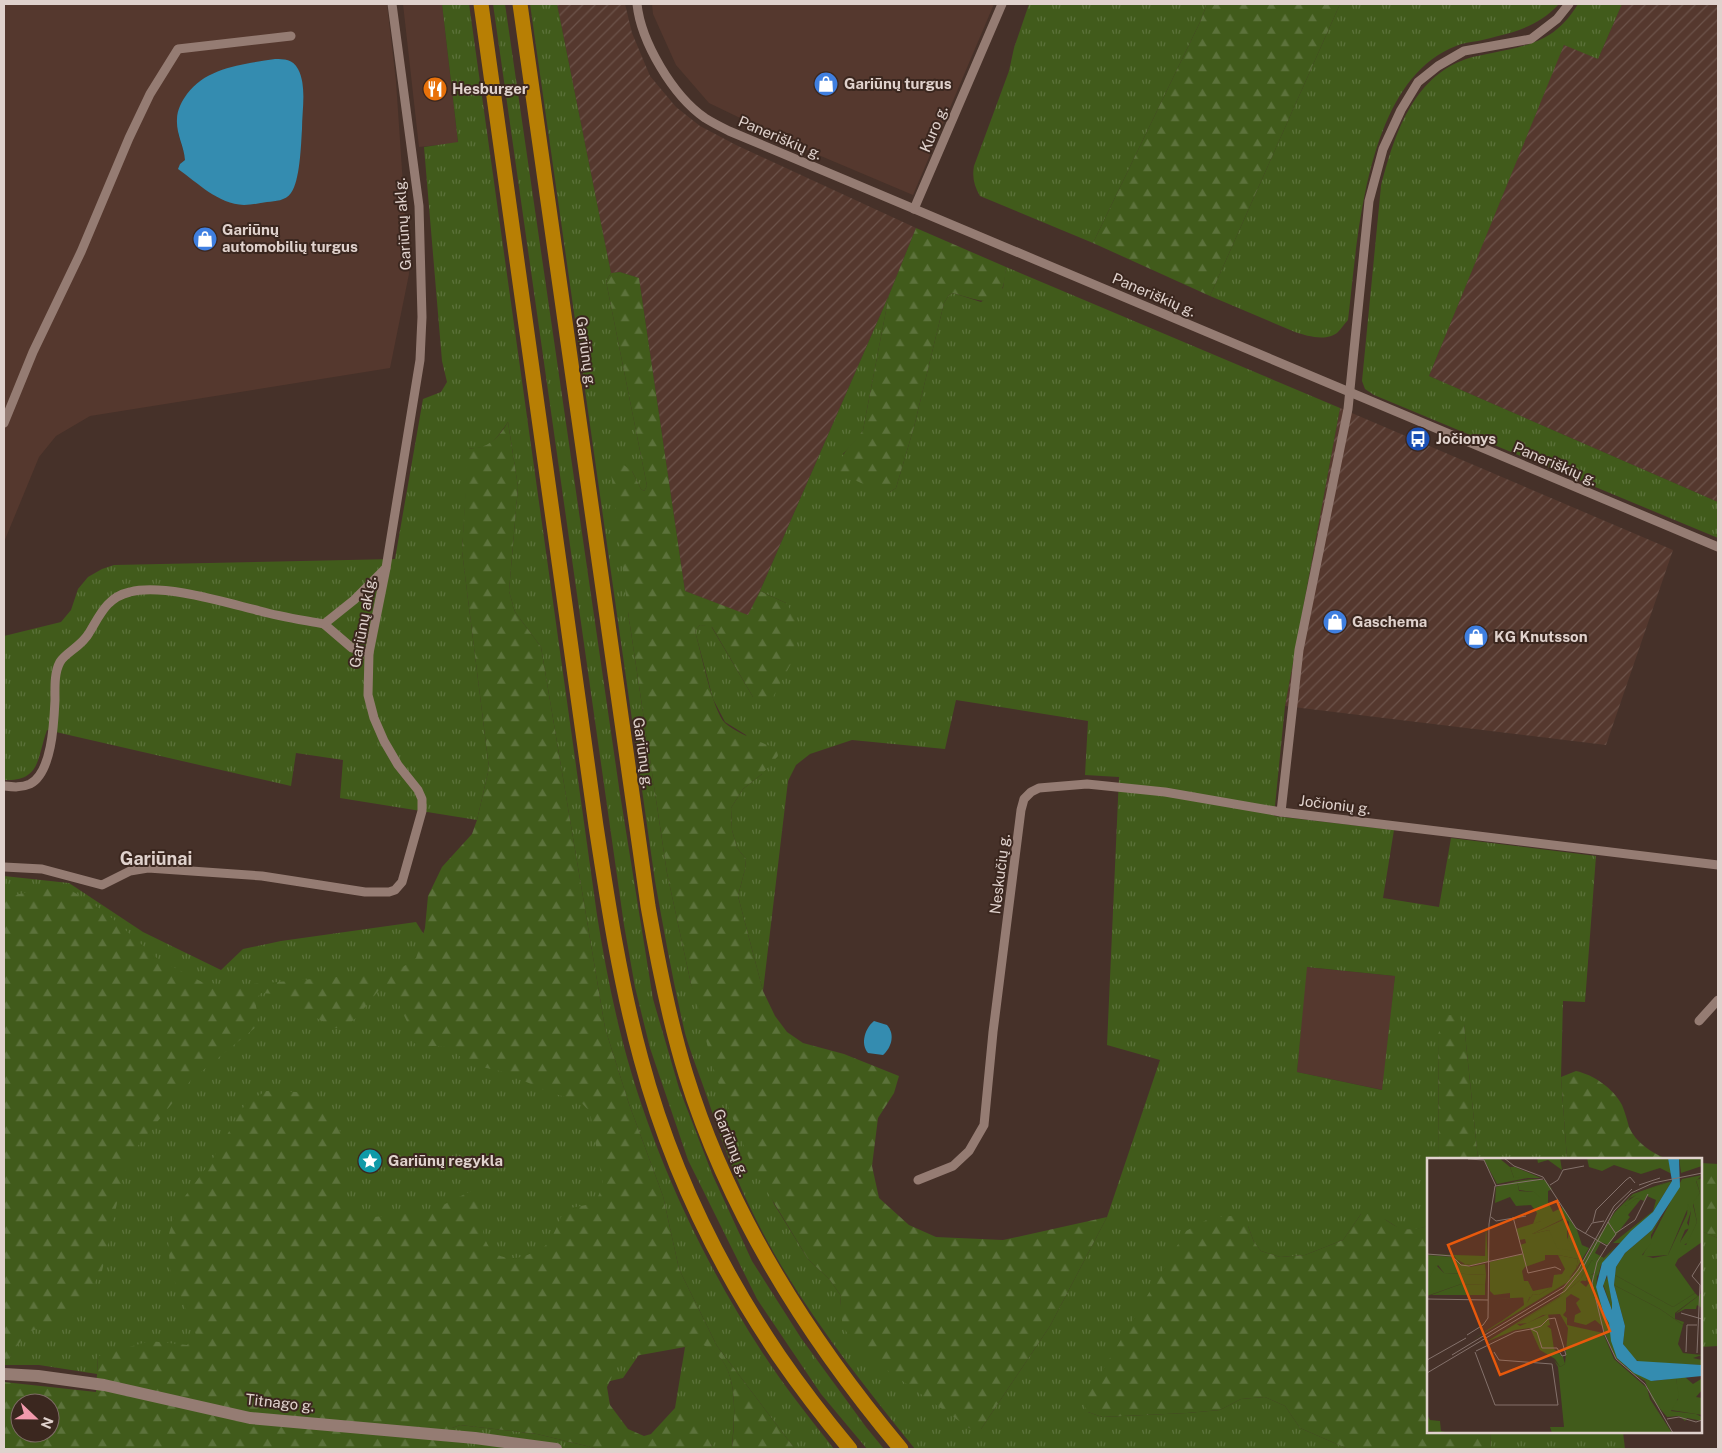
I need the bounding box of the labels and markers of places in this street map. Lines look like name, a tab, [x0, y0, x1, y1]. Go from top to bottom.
shop icon: Gariūnų turgus	[813, 71, 839, 97]
place label: Gariūnų turgus	[844, 75, 952, 92]
restaurant icon: Hesburger	[422, 76, 448, 102]
place label: Hesburger	[452, 80, 528, 97]
place label: Gariūnų automobilių turgus	[222, 221, 358, 255]
shop icon: Gariūnų automobilių turgus	[192, 226, 218, 252]
bus stop icon: Jočionys	[1405, 426, 1431, 452]
place label: Jočionys	[1436, 430, 1496, 447]
shop icon: Gaschema	[1322, 609, 1348, 635]
place label: Gaschema	[1352, 613, 1427, 630]
shop icon: KG Knutsson	[1463, 624, 1489, 650]
place label: KG Knutsson	[1494, 628, 1588, 645]
place icon: Gariūnų regykla	[357, 1148, 383, 1174]
place label: Gariūnų regykla	[388, 1152, 503, 1169]

